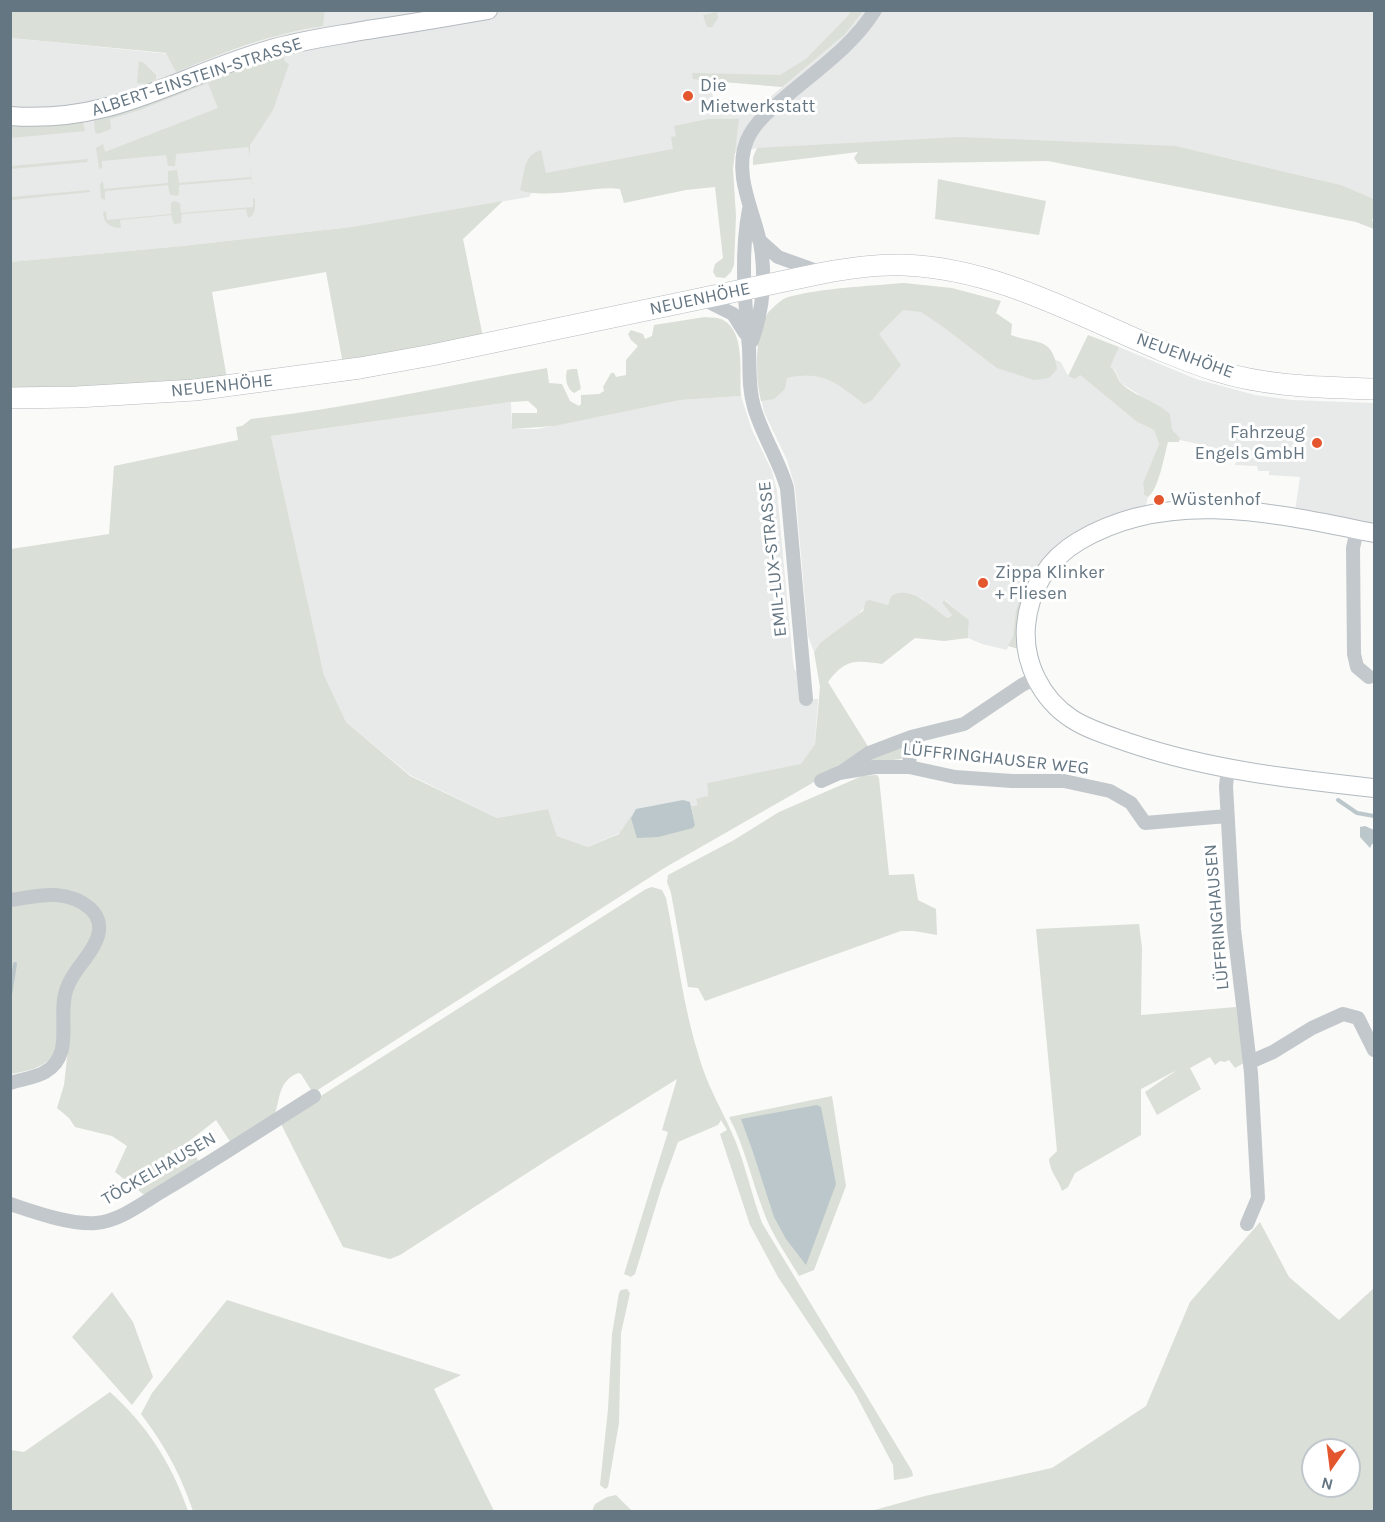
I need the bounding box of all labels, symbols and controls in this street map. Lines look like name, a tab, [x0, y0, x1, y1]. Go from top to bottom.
street label: ALBERT-EINSTEIN-STRASSE	[89, 33, 305, 121]
place label: Die Mietwerkstatt	[700, 75, 815, 118]
marker: Die Mietwerkstatt	[681, 89, 695, 103]
street label: NEUENHÖHE	[648, 278, 752, 320]
street label: NEUENHÖHE	[1133, 328, 1237, 384]
street label: NEUENHÖHE	[170, 370, 274, 402]
place label: Fahrzeug Engels GmbH	[1195, 422, 1305, 464]
marker: Fahrzeug Engels GmbH	[1310, 436, 1324, 450]
street label: EMIL-LUX-STRASSE	[754, 480, 792, 638]
place label: Wüstenhof	[1171, 489, 1261, 511]
marker: Wüstenhof	[1152, 493, 1166, 507]
place label: Zippa Klinker + Fliesen	[995, 562, 1104, 604]
marker: Zippa Klinker + Fliesen	[976, 576, 990, 590]
street label: LÜFFRINGHAUSER WEG	[902, 738, 1090, 780]
street label: LÜFFRINGHAUSEN	[1200, 843, 1234, 991]
street label: TÖCKELHAUSEN	[98, 1128, 220, 1210]
north arrow	[1301, 1438, 1361, 1498]
text: N	[1319, 1473, 1335, 1495]

